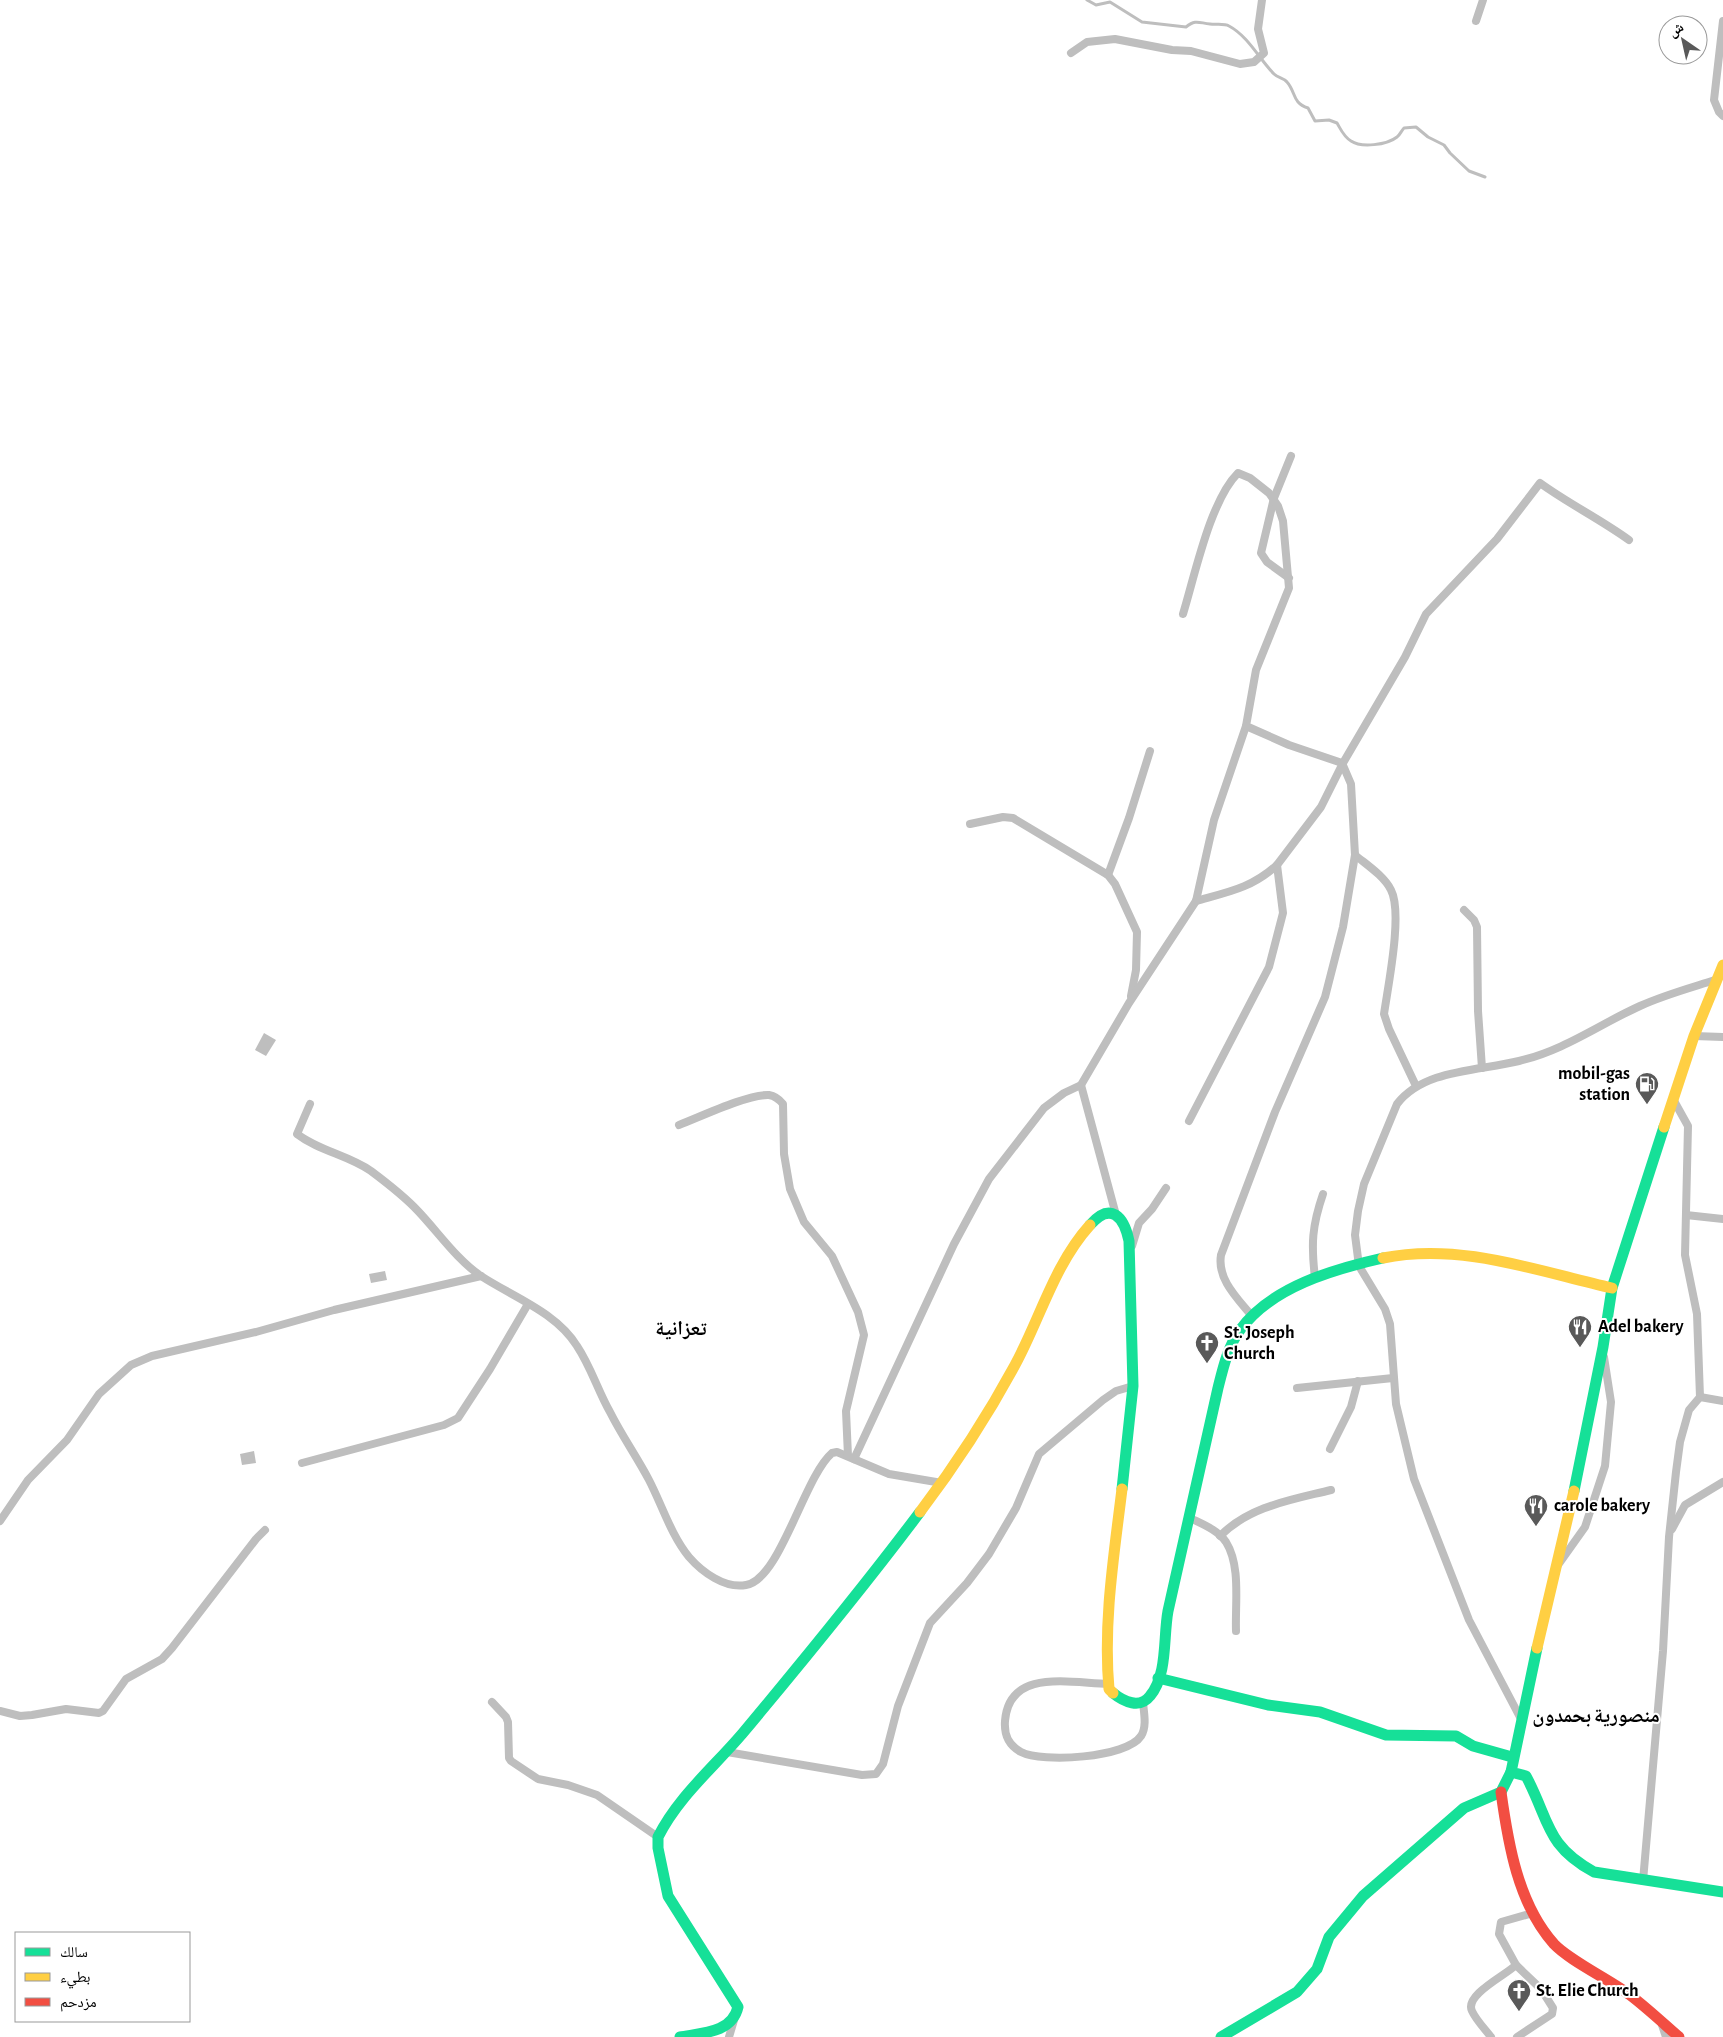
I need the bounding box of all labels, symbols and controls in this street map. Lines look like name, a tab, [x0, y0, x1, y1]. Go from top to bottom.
north arrow	[1658, 15, 1708, 65]
text: ش	[1666, 20, 1687, 41]
place label: mobil-gas station	[1558, 1065, 1630, 1104]
fuel station icon: mobil-gas station	[1634, 1071, 1660, 1105]
restaurant icon: Adel bakery	[1567, 1314, 1593, 1348]
place label: Adel bakery	[1598, 1318, 1684, 1336]
district label: تعزانية	[655, 1319, 707, 1340]
place label: St. Joseph Church	[1224, 1324, 1295, 1363]
church icon: St. Joseph Church	[1194, 1330, 1220, 1364]
restaurant icon: carole bakery	[1523, 1493, 1549, 1527]
place label: carole bakery	[1554, 1497, 1651, 1515]
district label: منصورية بحمدون	[1532, 1706, 1660, 1727]
legend	[15, 1932, 190, 2022]
text: سالك	[60, 1945, 88, 1960]
text: بطيء	[60, 1970, 90, 1989]
church icon: St. Elie Church	[1506, 1978, 1532, 2012]
place label: St. Elie Church	[1536, 1982, 1639, 2000]
text: مزدحم	[60, 1995, 97, 2012]

